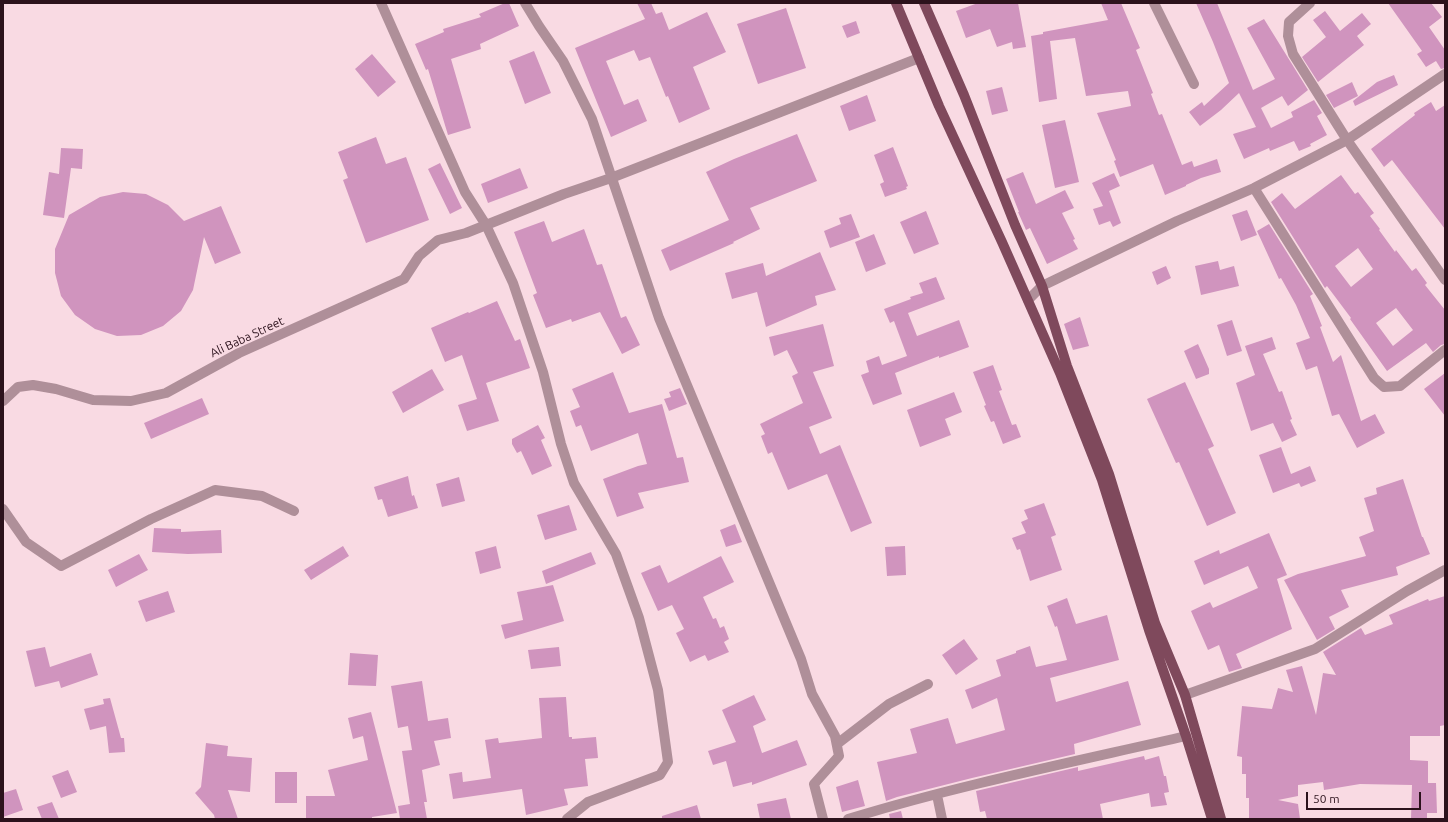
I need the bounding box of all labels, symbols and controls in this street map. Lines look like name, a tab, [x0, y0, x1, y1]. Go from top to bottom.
street label: Ali Baba Street	[208, 314, 286, 360]
scale bar	[1308, 784, 1423, 810]
text: 50 m	[1313, 792, 1340, 805]

